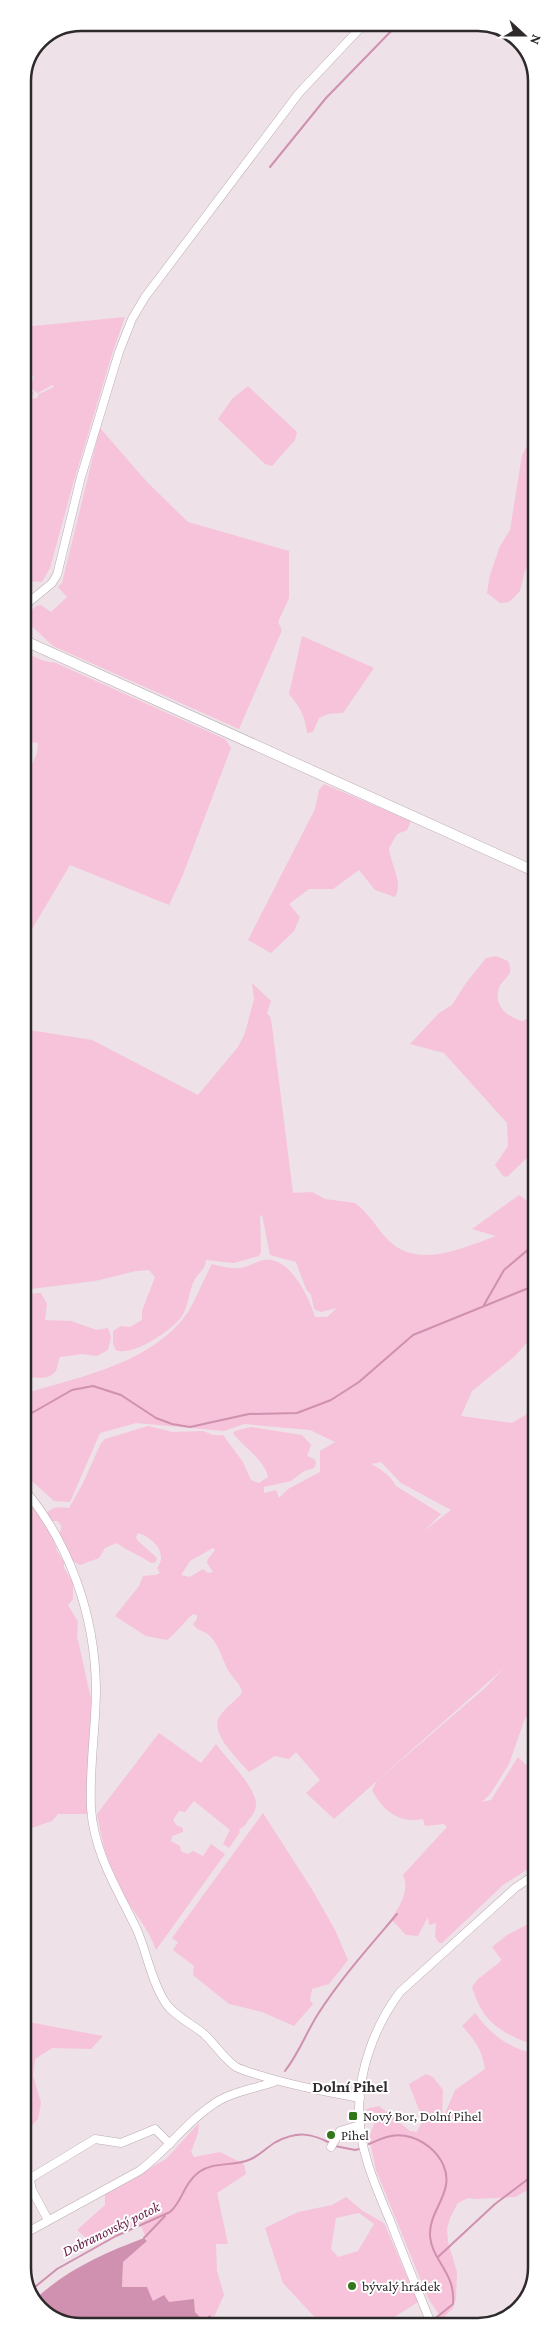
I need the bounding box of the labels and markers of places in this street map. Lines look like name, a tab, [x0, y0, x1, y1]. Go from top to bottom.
place label: Nový Bor, Dolní Pihel	[363, 2108, 482, 2124]
marker: Nový Bor, Dolní Pihel	[347, 2110, 359, 2122]
place label: Pihel	[341, 2127, 369, 2143]
marker: Pihel	[325, 2129, 337, 2141]
place label: bývalý hrádek	[362, 2278, 441, 2294]
marker: bývalý hrádek	[346, 2280, 358, 2292]

